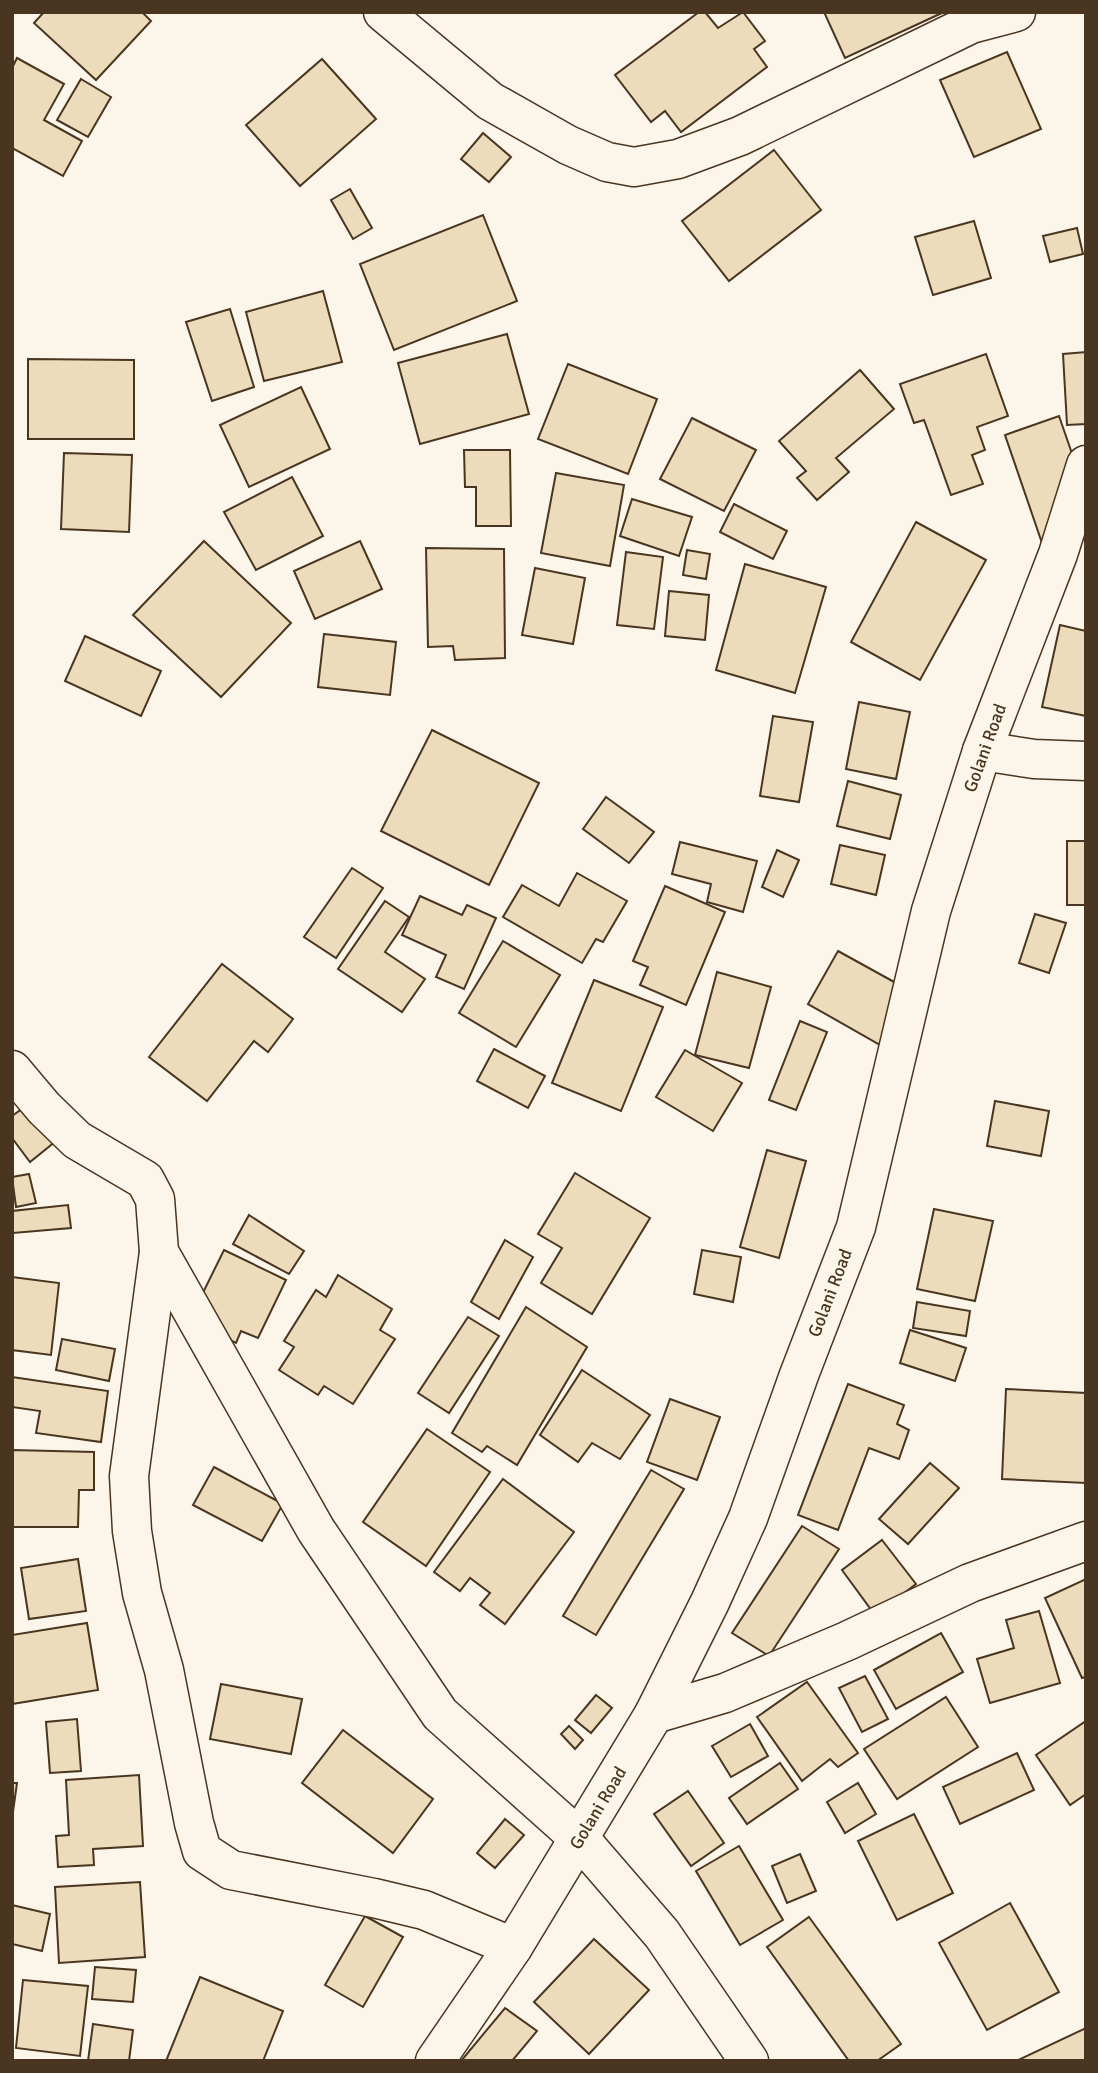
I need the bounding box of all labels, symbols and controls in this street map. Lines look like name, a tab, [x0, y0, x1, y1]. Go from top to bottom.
street label: Golani Road	[959, 701, 1011, 795]
street label: Golani Road	[803, 1246, 857, 1340]
street label: Golani Road	[565, 1763, 631, 1853]

